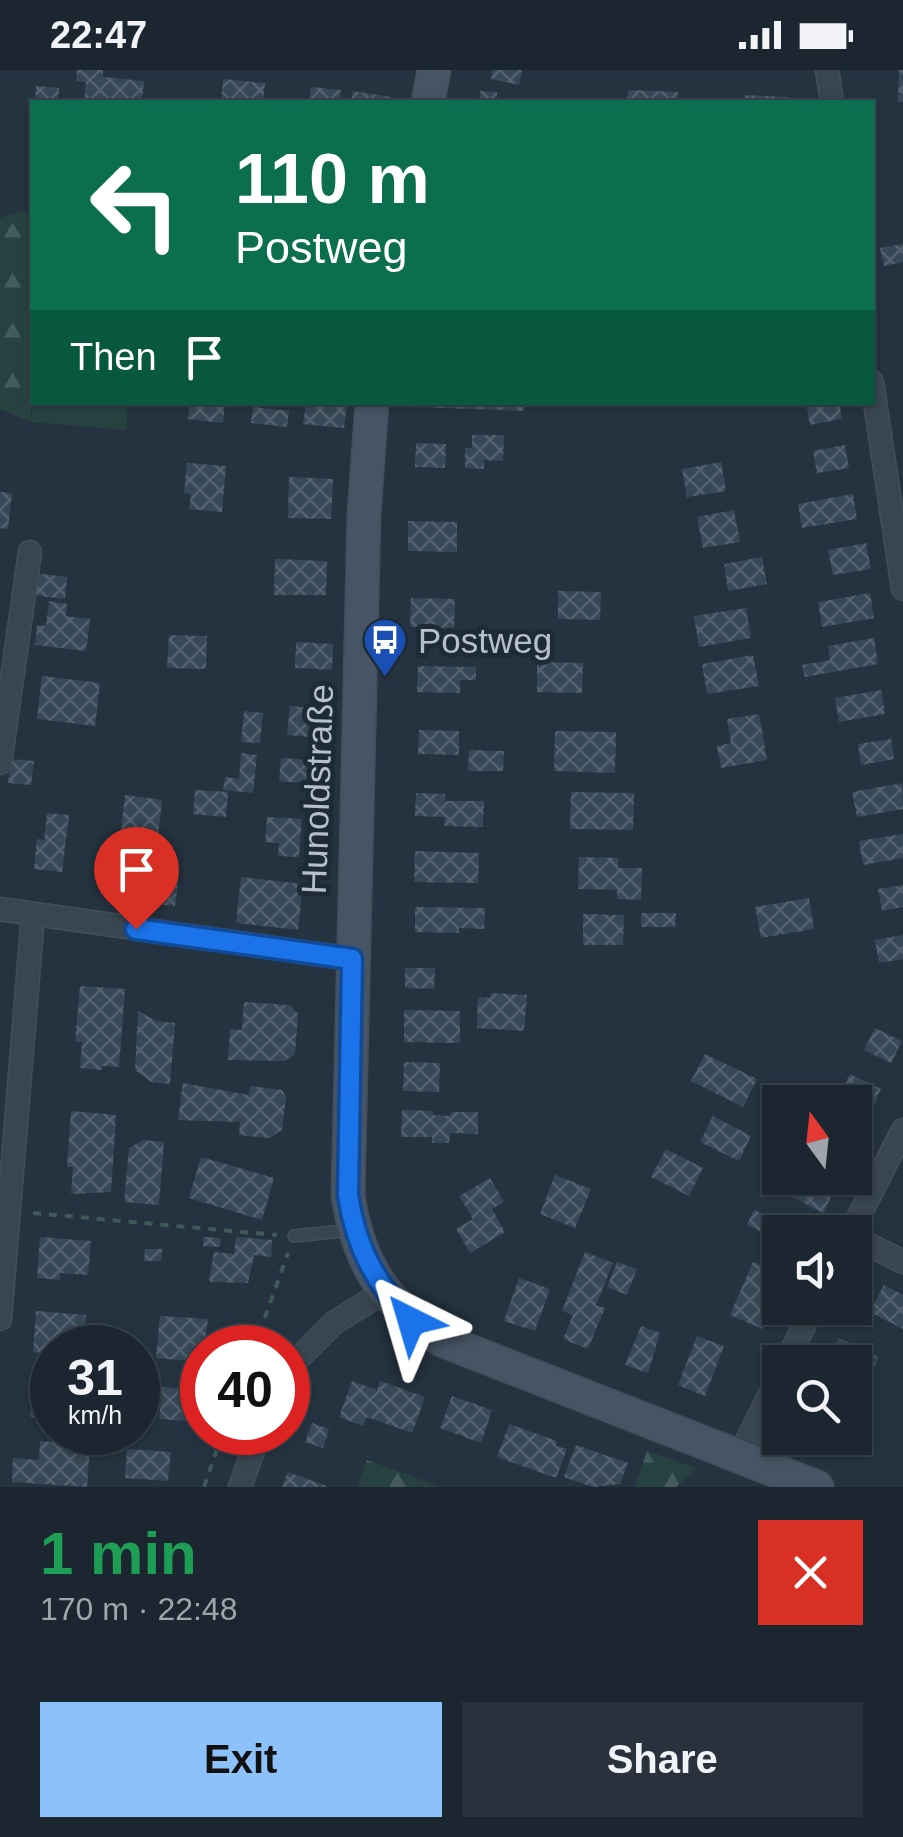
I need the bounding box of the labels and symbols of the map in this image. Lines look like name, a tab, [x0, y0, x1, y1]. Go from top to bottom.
bus stop icon: Postweg	[362, 617, 408, 678]
place label: Postweg	[418, 621, 552, 660]
street label: Hunoldstraße	[294, 683, 340, 895]
pin	[94, 827, 179, 930]
north arrow	[762, 1085, 872, 1195]
position arrow	[359, 1269, 463, 1373]
speed limit sign: 40	[180, 1325, 310, 1455]

